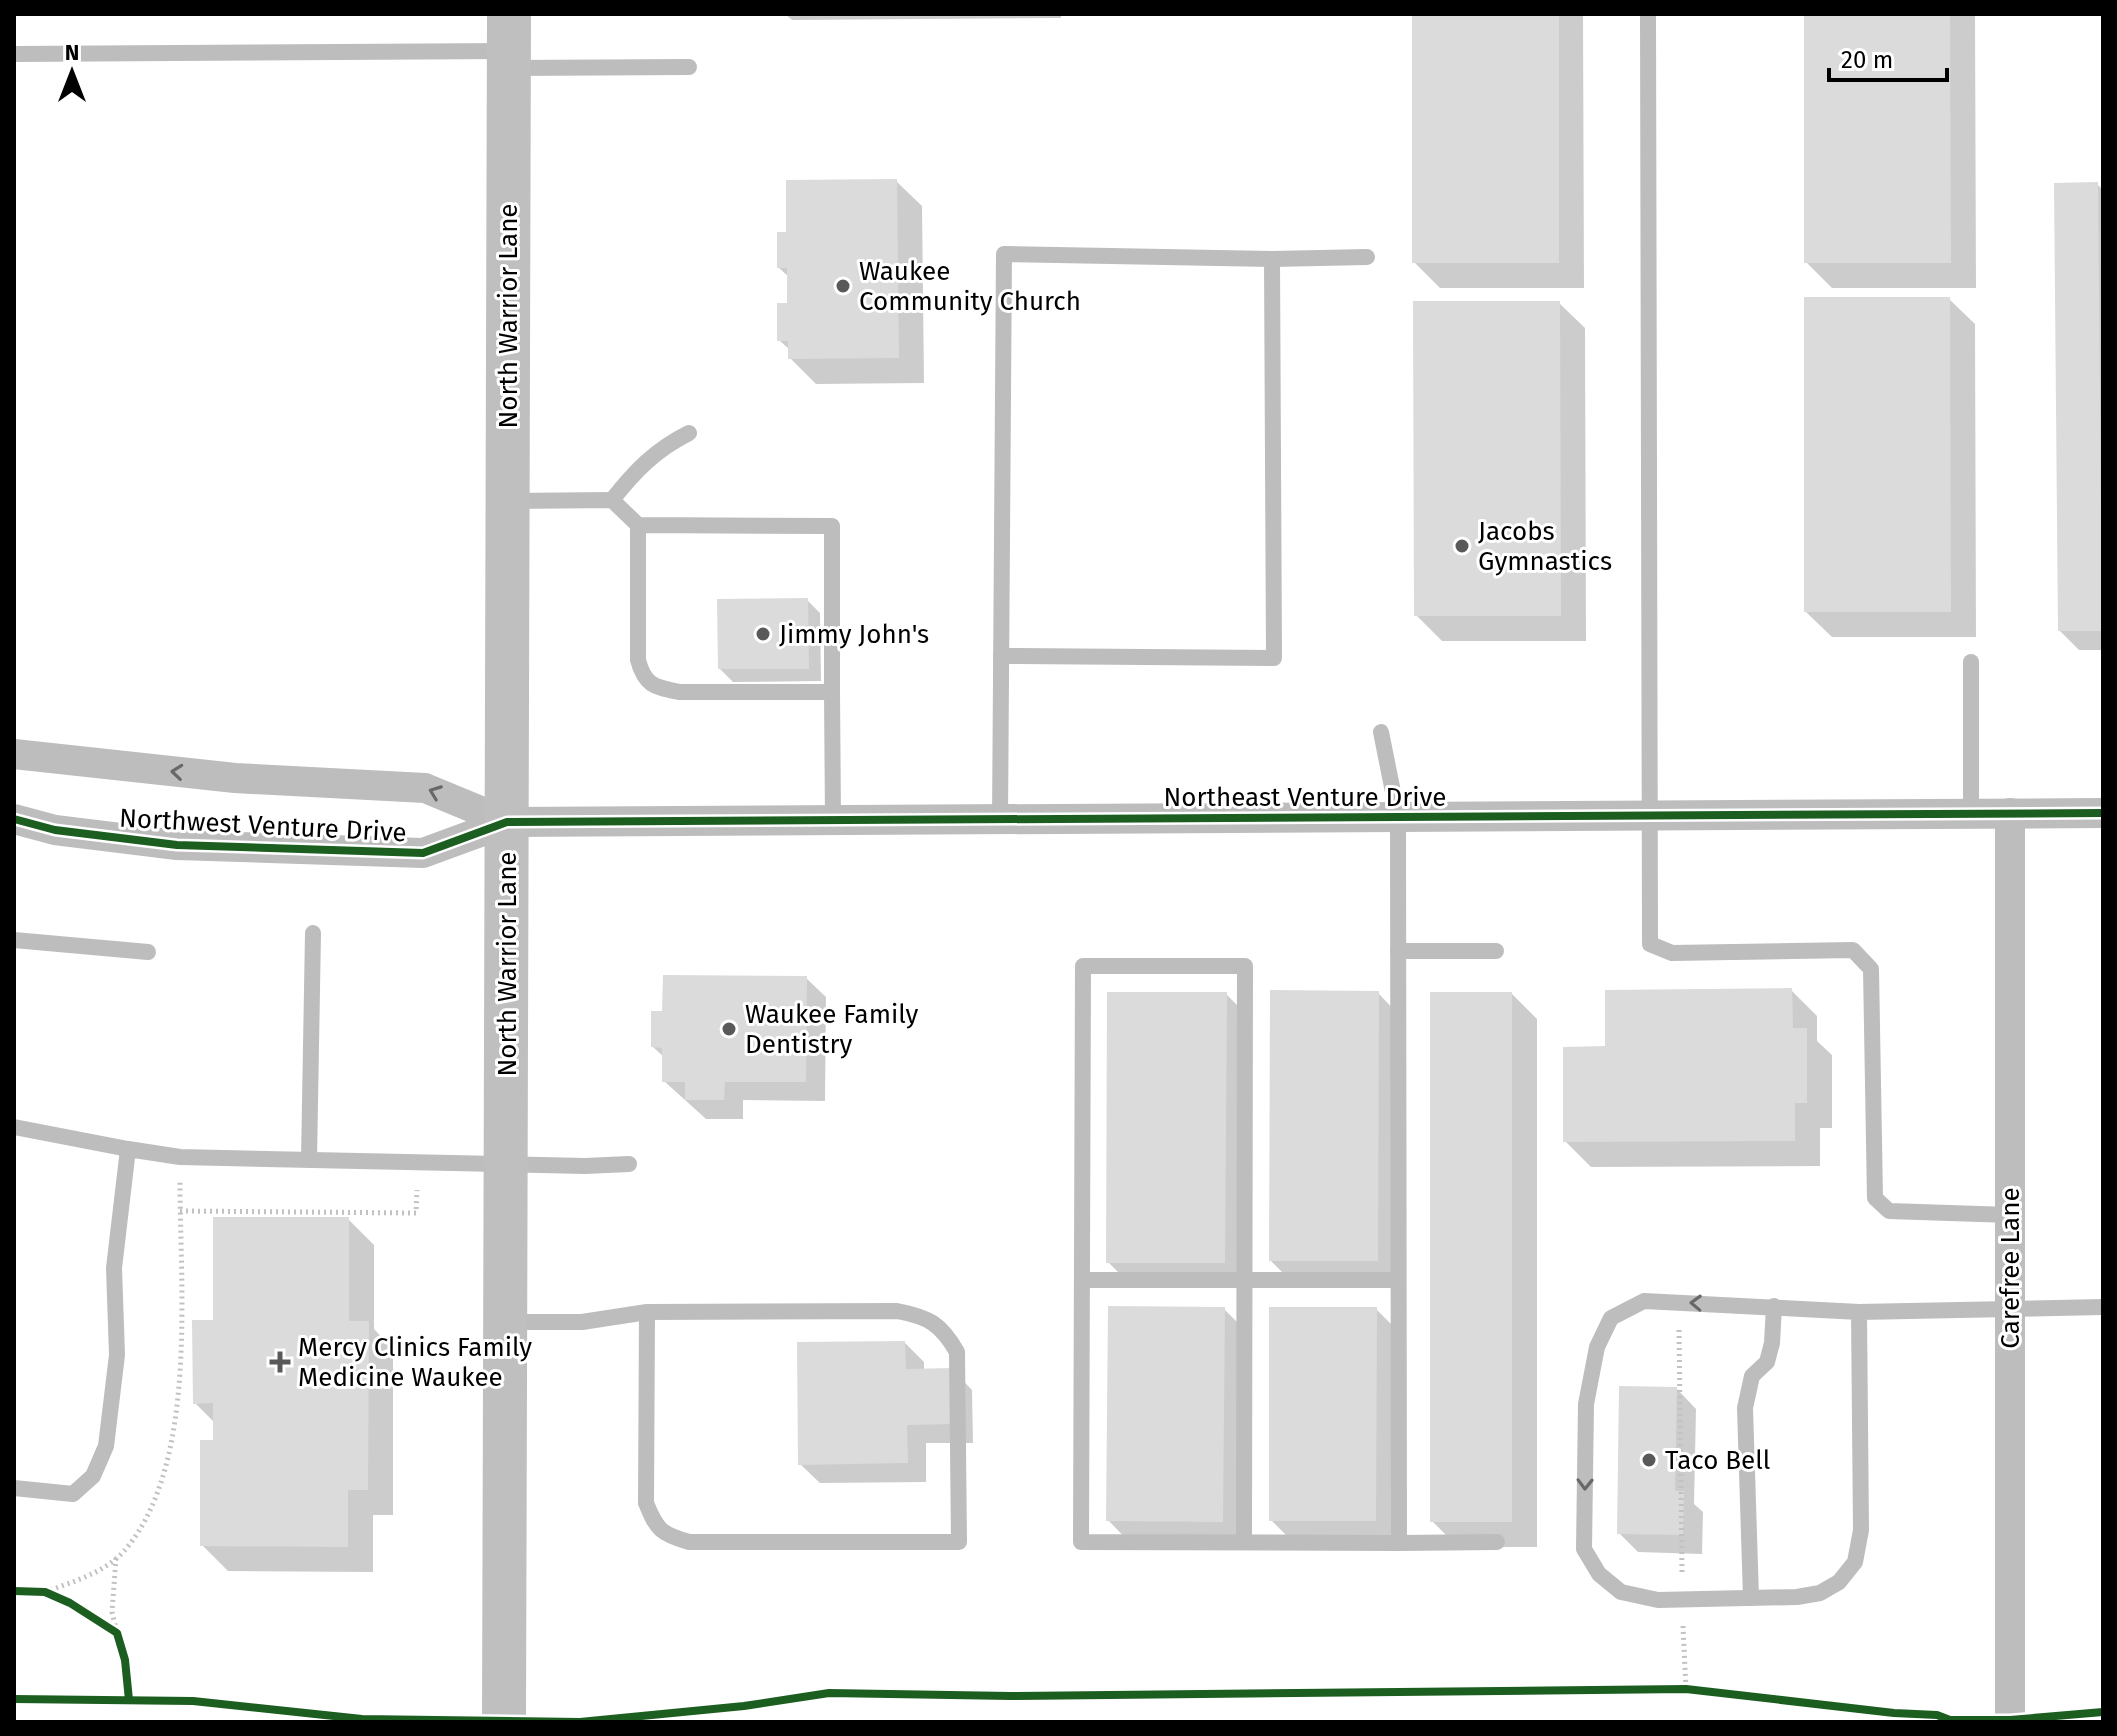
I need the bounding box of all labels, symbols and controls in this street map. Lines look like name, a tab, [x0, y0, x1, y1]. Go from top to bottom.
north arrow	[32, 32, 112, 112]
scale bar	[1829, 32, 1947, 82]
text: N	[65, 39, 79, 66]
text: 20 m	[1841, 46, 1893, 74]
street label: North Warrior Lane	[493, 203, 524, 429]
place label: Waukee Community Church	[859, 256, 1081, 317]
marker: Waukee Community Church	[834, 277, 852, 295]
place label: Jacobs Gymnastics	[1478, 516, 1612, 577]
marker: Jacobs Gymnastics	[1453, 537, 1471, 555]
place label: Jimmy John's	[779, 619, 929, 650]
marker: Jimmy John's	[754, 625, 772, 643]
one-way arrow	[170, 763, 183, 780]
street label: Northeast Venture Drive	[1164, 782, 1446, 813]
one-way arrow	[429, 785, 443, 802]
street label: Northwest Venture Drive	[118, 802, 408, 849]
street label: North Warrior Lane	[492, 851, 523, 1077]
place label: Waukee Family Dentistry	[745, 999, 919, 1060]
marker: Waukee Family Dentistry	[720, 1020, 738, 1038]
street label: Carefree Lane	[1995, 1187, 2026, 1349]
one-way arrow	[1689, 1294, 1702, 1311]
place label: Mercy Clinics Family Medicine Waukee	[298, 1332, 532, 1393]
marker: Mercy Clinics Family Medicine Waukee	[269, 1351, 291, 1373]
place label: Taco Bell	[1665, 1445, 1771, 1476]
marker: Taco Bell	[1640, 1451, 1658, 1469]
one-way arrow	[1576, 1478, 1594, 1491]

